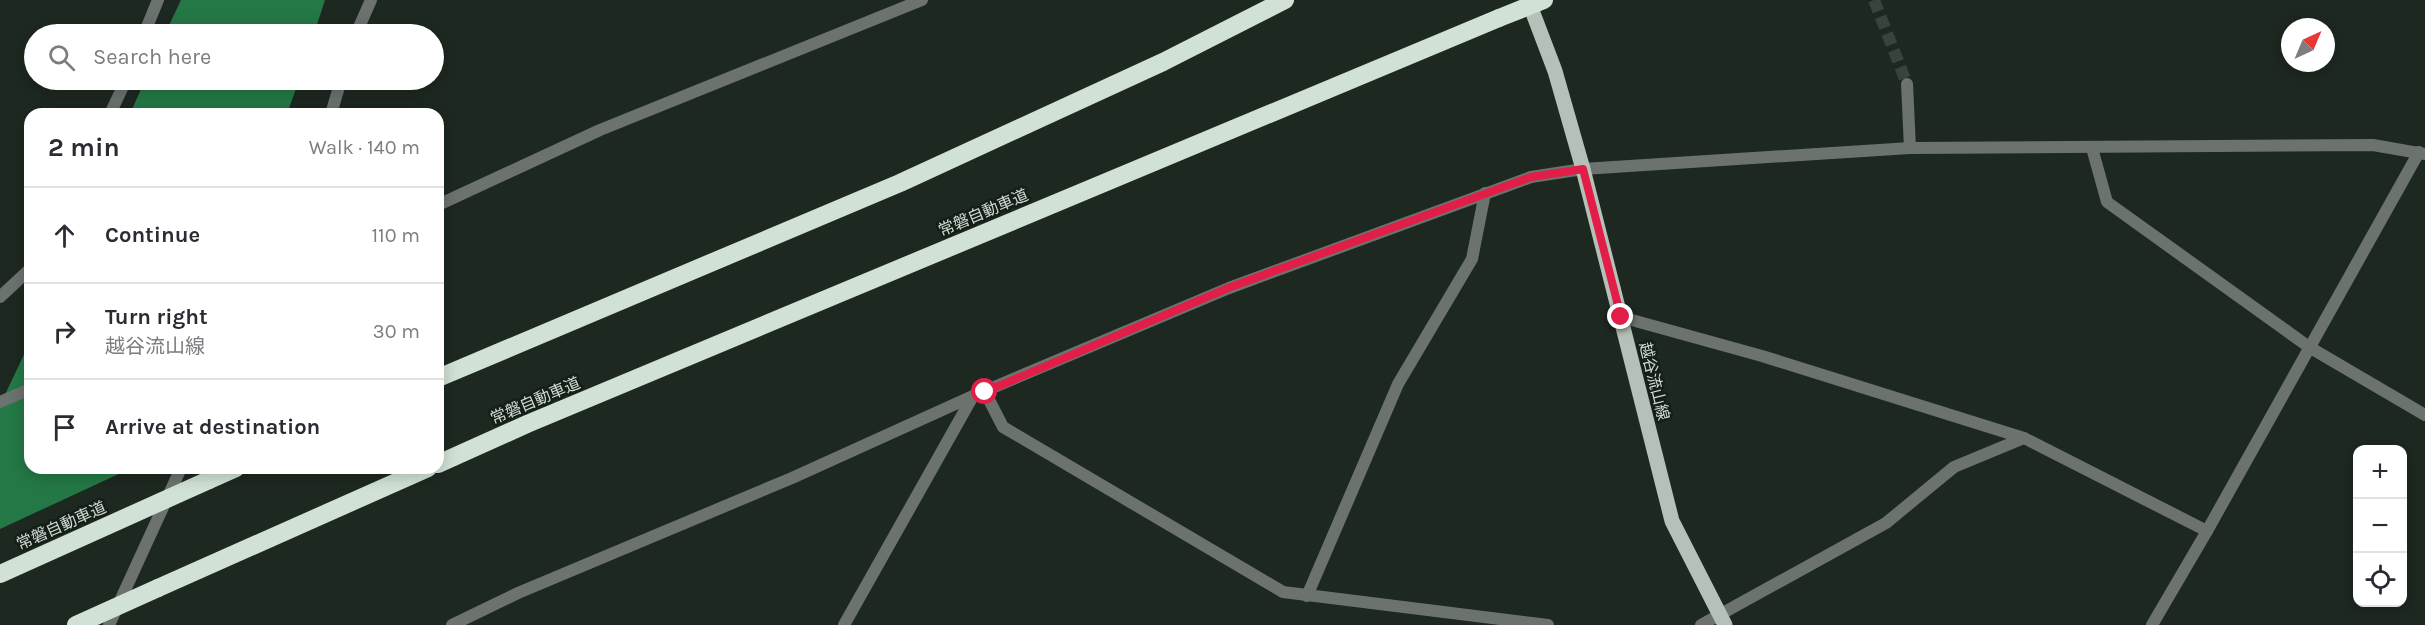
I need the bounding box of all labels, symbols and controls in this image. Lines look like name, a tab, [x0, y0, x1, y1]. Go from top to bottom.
north arrow	[2281, 18, 2335, 72]
search box	[24, 24, 444, 90]
icon: search	[45, 41, 78, 74]
text: Search here	[93, 44, 211, 70]
text: 2 min	[48, 132, 120, 163]
text: Walk · 140 m	[309, 136, 420, 159]
street label: 常磐自動車道	[935, 185, 1031, 240]
icon: ahead	[48, 219, 81, 252]
text: Continue	[105, 222, 200, 248]
text: 110 m	[371, 224, 420, 247]
route end	[1607, 303, 1633, 329]
text: Turn right	[105, 304, 208, 330]
icon: right	[48, 315, 81, 348]
text: 30 m	[373, 320, 420, 343]
text: 越谷流山線	[105, 335, 205, 358]
street label: 越谷流山線	[1636, 340, 1673, 422]
street label: 常磐自動車道	[487, 373, 583, 428]
route start	[971, 378, 997, 404]
icon: arrive	[48, 411, 81, 444]
text: Arrive at destination	[105, 414, 320, 440]
map controls	[2353, 445, 2407, 607]
button: +	[2353, 445, 2407, 499]
street label: 常磐自動車道	[13, 497, 109, 554]
button: −	[2353, 499, 2407, 553]
button: locate	[2353, 553, 2407, 607]

